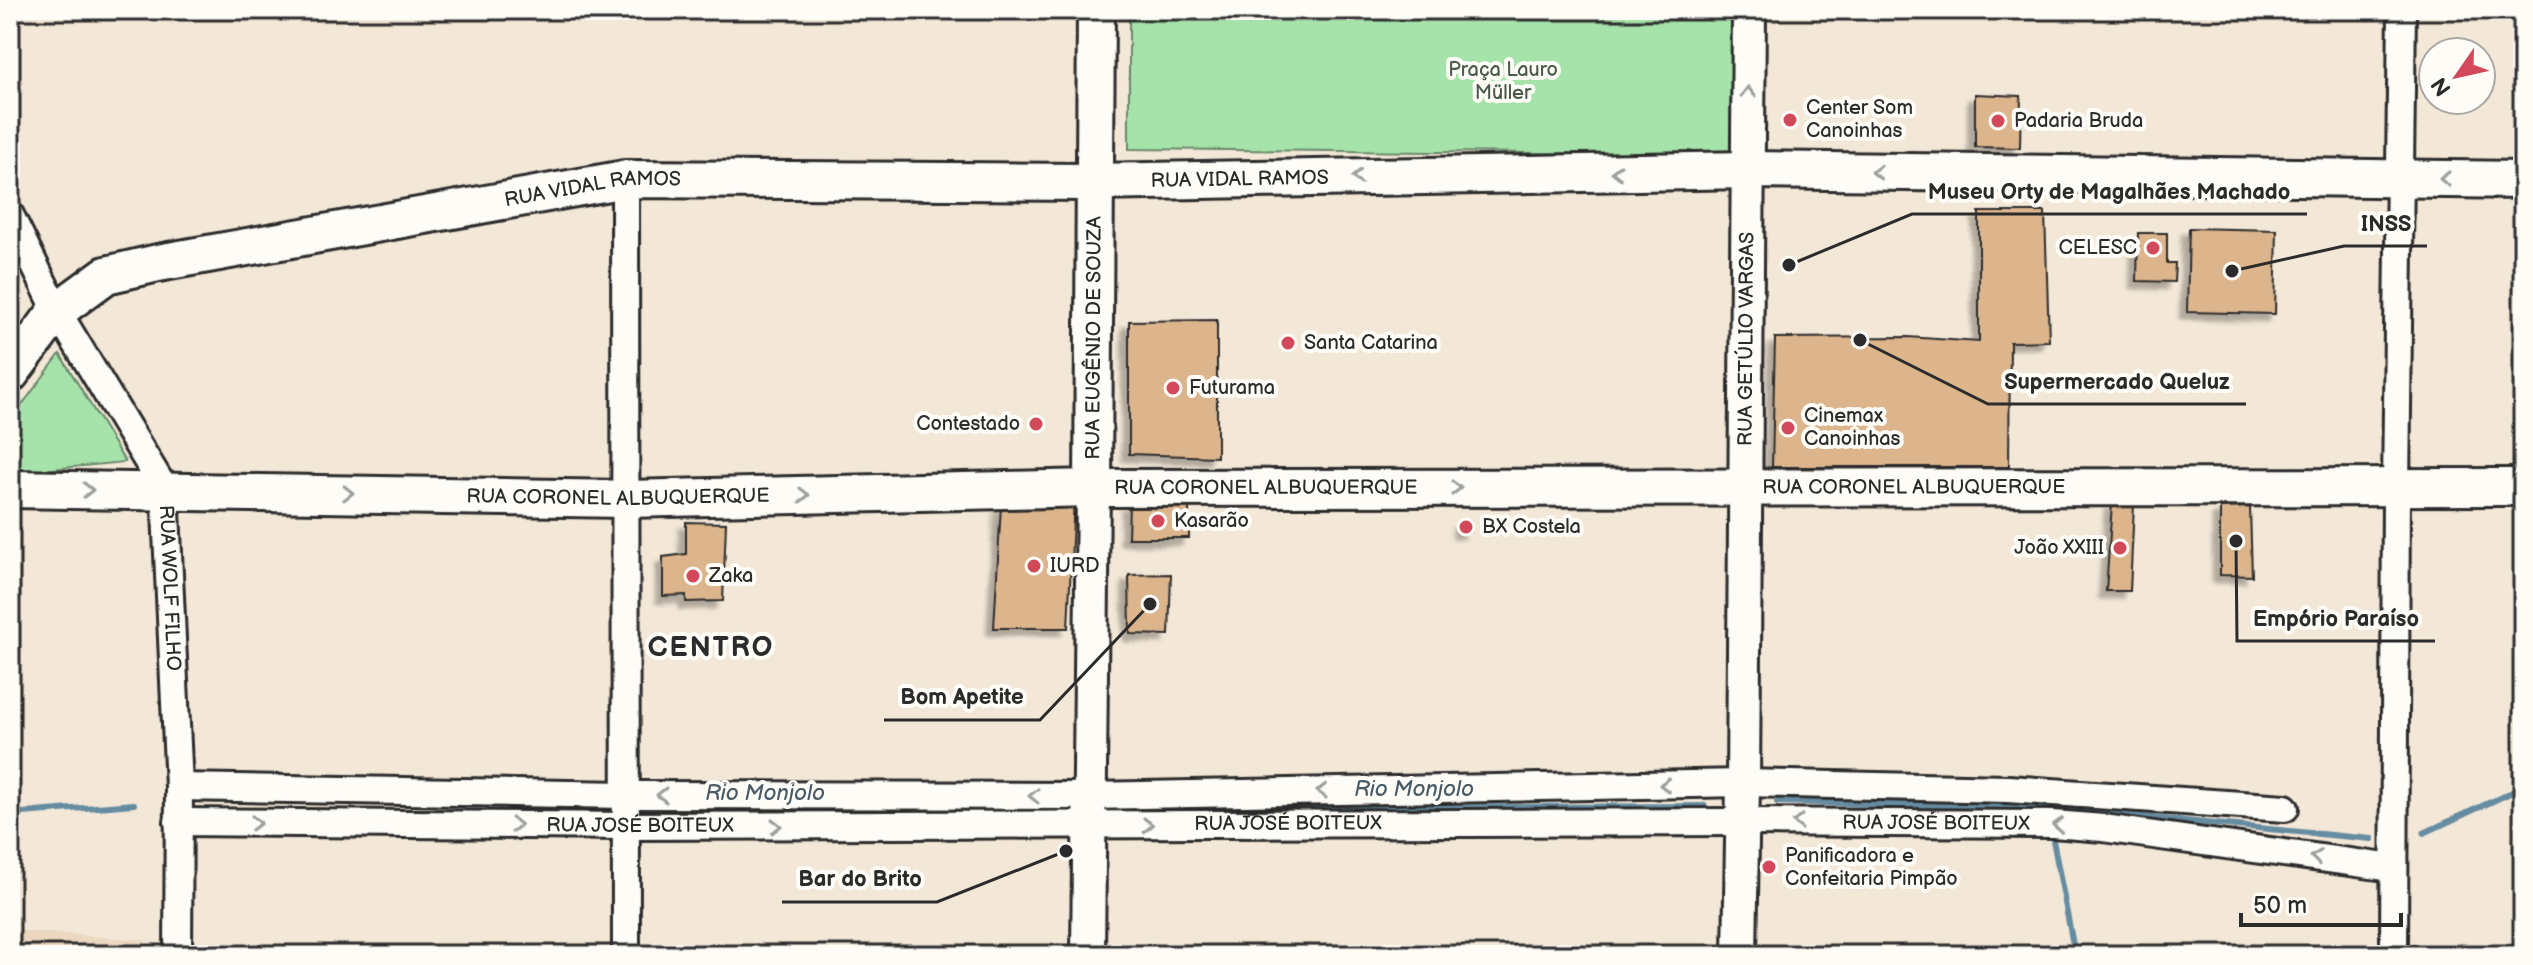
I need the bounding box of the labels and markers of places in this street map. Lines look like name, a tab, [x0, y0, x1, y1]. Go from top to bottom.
place label: Center Som Canoinhas	[1806, 96, 1913, 143]
place label: Padaria Bruda	[2014, 109, 2143, 133]
marker: Center Som Canoinhas	[1781, 111, 1799, 129]
marker: Padaria Bruda	[1989, 112, 2007, 130]
callout: Museu Orty de Magalhães Machado	[1912, 168, 2307, 214]
callout: INSS	[2344, 200, 2427, 246]
place label: CELESC	[2059, 236, 2137, 260]
marker: CELESC	[2144, 239, 2162, 257]
place label: Santa Catarina	[1304, 331, 1438, 355]
marker: Santa Catarina	[1279, 334, 1297, 352]
callout: Supermercado Queluz	[1988, 358, 2246, 404]
place label: Futurama	[1189, 376, 1275, 400]
marker: Futurama	[1164, 379, 1182, 397]
place label: Cinemax Canoinhas	[1804, 404, 1901, 451]
place label: Contestado	[916, 412, 1020, 436]
marker: Contestado	[1027, 415, 1045, 433]
marker: Cinemax Canoinhas	[1779, 419, 1797, 437]
place label: Kasarão	[1174, 509, 1249, 533]
marker: Kasarão	[1149, 512, 1167, 530]
place label: BX Costela	[1482, 515, 1581, 539]
marker: BX Costela	[1457, 518, 1475, 536]
place label: João XXIII	[2014, 536, 2104, 560]
marker: João XXIII	[2111, 539, 2129, 557]
place label: IURD	[1050, 554, 1100, 578]
marker: IURD	[1025, 557, 1043, 575]
place label: Zaka	[708, 564, 753, 588]
marker: Zaka	[684, 567, 702, 585]
callout: Empório Paraíso	[2237, 595, 2435, 641]
callout: Bom Apetite	[884, 674, 1040, 720]
place label: Panificadora e Confeitaria Pimpão	[1785, 844, 1958, 891]
callout: Bar do Brito	[782, 856, 937, 902]
marker: Panificadora e Confeitaria Pimpão	[1760, 858, 1778, 876]

